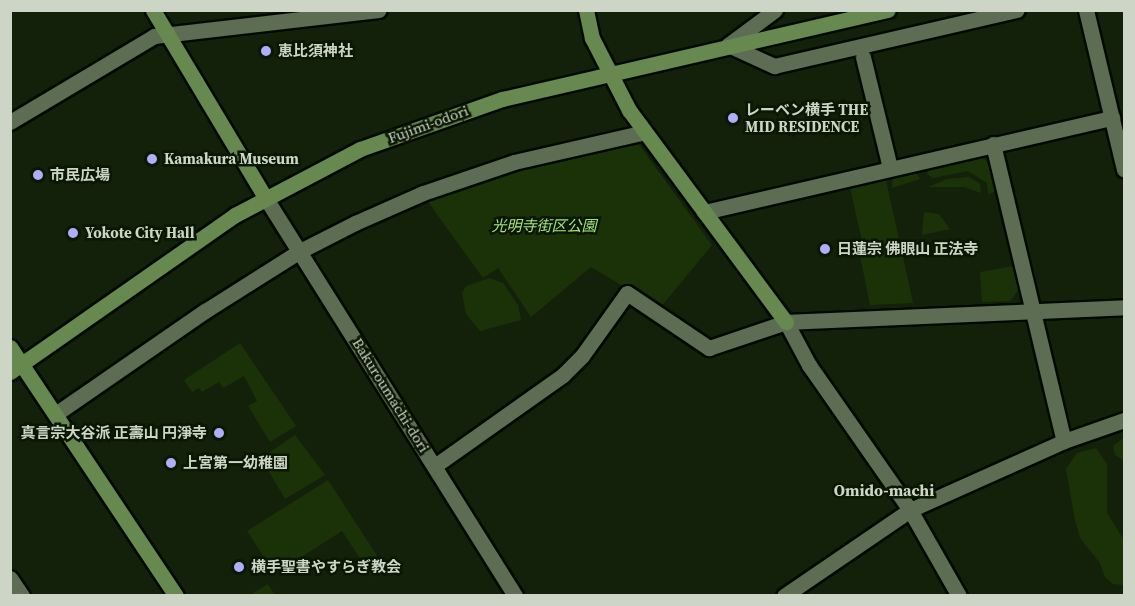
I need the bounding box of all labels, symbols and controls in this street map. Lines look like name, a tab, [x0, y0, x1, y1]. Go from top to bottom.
place label: 恵比須神社	[278, 42, 353, 60]
marker: 恵比須神社	[259, 44, 273, 58]
place label: レーベン横手 THE MID RESIDENCE	[745, 100, 868, 135]
street label: Fujimi-odori	[385, 101, 471, 147]
marker: レーベン横手 THE MID RESIDENCE	[726, 111, 740, 125]
place label: Kamakura Museum	[164, 150, 299, 168]
marker: Kamakura Museum	[145, 152, 159, 166]
place label: 市民広場	[50, 166, 110, 184]
marker: 市民広場	[31, 168, 45, 182]
park label: 光明寺街区公園	[492, 217, 596, 235]
place label: Yokote City Hall	[85, 224, 195, 242]
marker: Yokote City Hall	[66, 226, 80, 240]
place label: 日蓮宗 佛眼山 正法寺	[837, 240, 978, 258]
marker: 日蓮宗 佛眼山 正法寺	[818, 242, 832, 256]
street label: Bakuroumachi-dori	[349, 335, 433, 455]
place label: 真言宗大谷派 正壽山 円淨寺	[21, 424, 207, 442]
marker: 真言宗大谷派 正壽山 円淨寺	[212, 426, 226, 440]
place label: 上宮第一幼稚園	[183, 454, 288, 472]
marker: 上宮第一幼稚園	[164, 456, 178, 470]
district label: Omido-machi	[834, 480, 934, 500]
place label: 横手聖書やすらぎ教会	[251, 558, 401, 576]
marker: 横手聖書やすらぎ教会	[232, 560, 246, 574]

